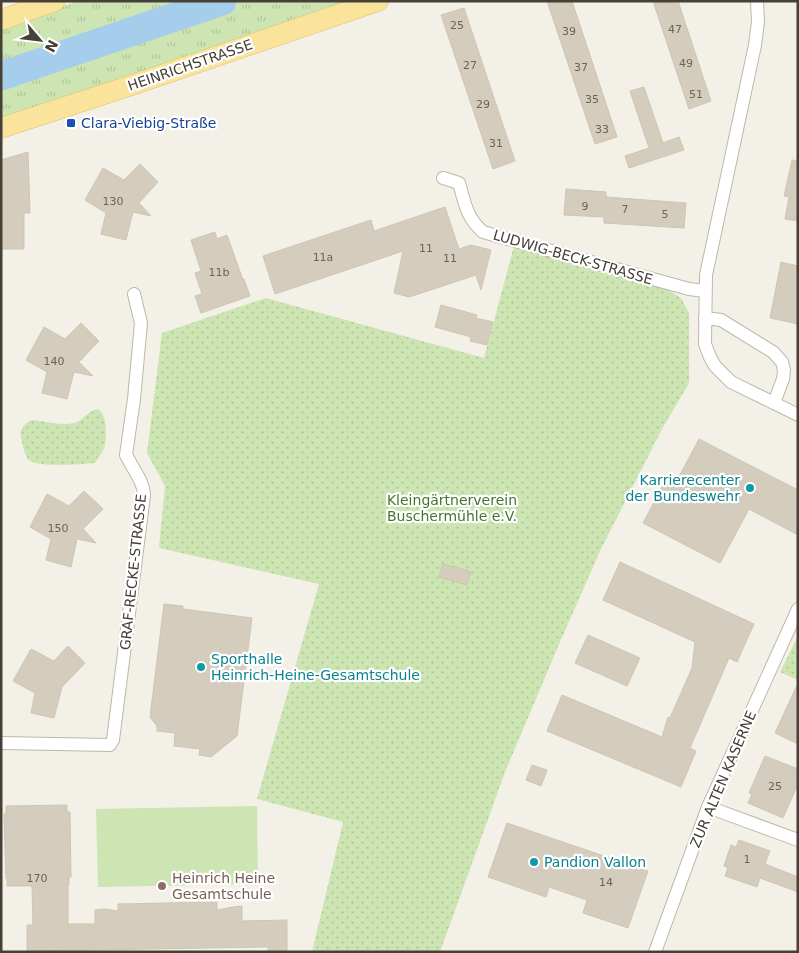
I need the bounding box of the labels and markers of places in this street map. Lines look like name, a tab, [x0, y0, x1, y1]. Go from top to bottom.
place label: Clara-Viebig-Straße	[81, 115, 216, 131]
marker: Clara-Viebig-Straße	[65, 117, 77, 129]
place label: Karrierecenter der Bundeswehr	[625, 472, 740, 504]
marker: Karrierecenter der Bundeswehr	[744, 482, 756, 494]
place label: Sporthalle Heinrich-Heine-Gesamtschule	[211, 651, 420, 683]
marker: Sporthalle Heinrich-Heine-Gesamtschule	[195, 661, 207, 673]
place label: Pandion Vallon	[544, 854, 646, 870]
marker: Pandion Vallon	[528, 856, 540, 868]
place label: Heinrich Heine Gesamtschule	[172, 870, 275, 902]
marker: Heinrich Heine Gesamtschule	[156, 880, 168, 892]

